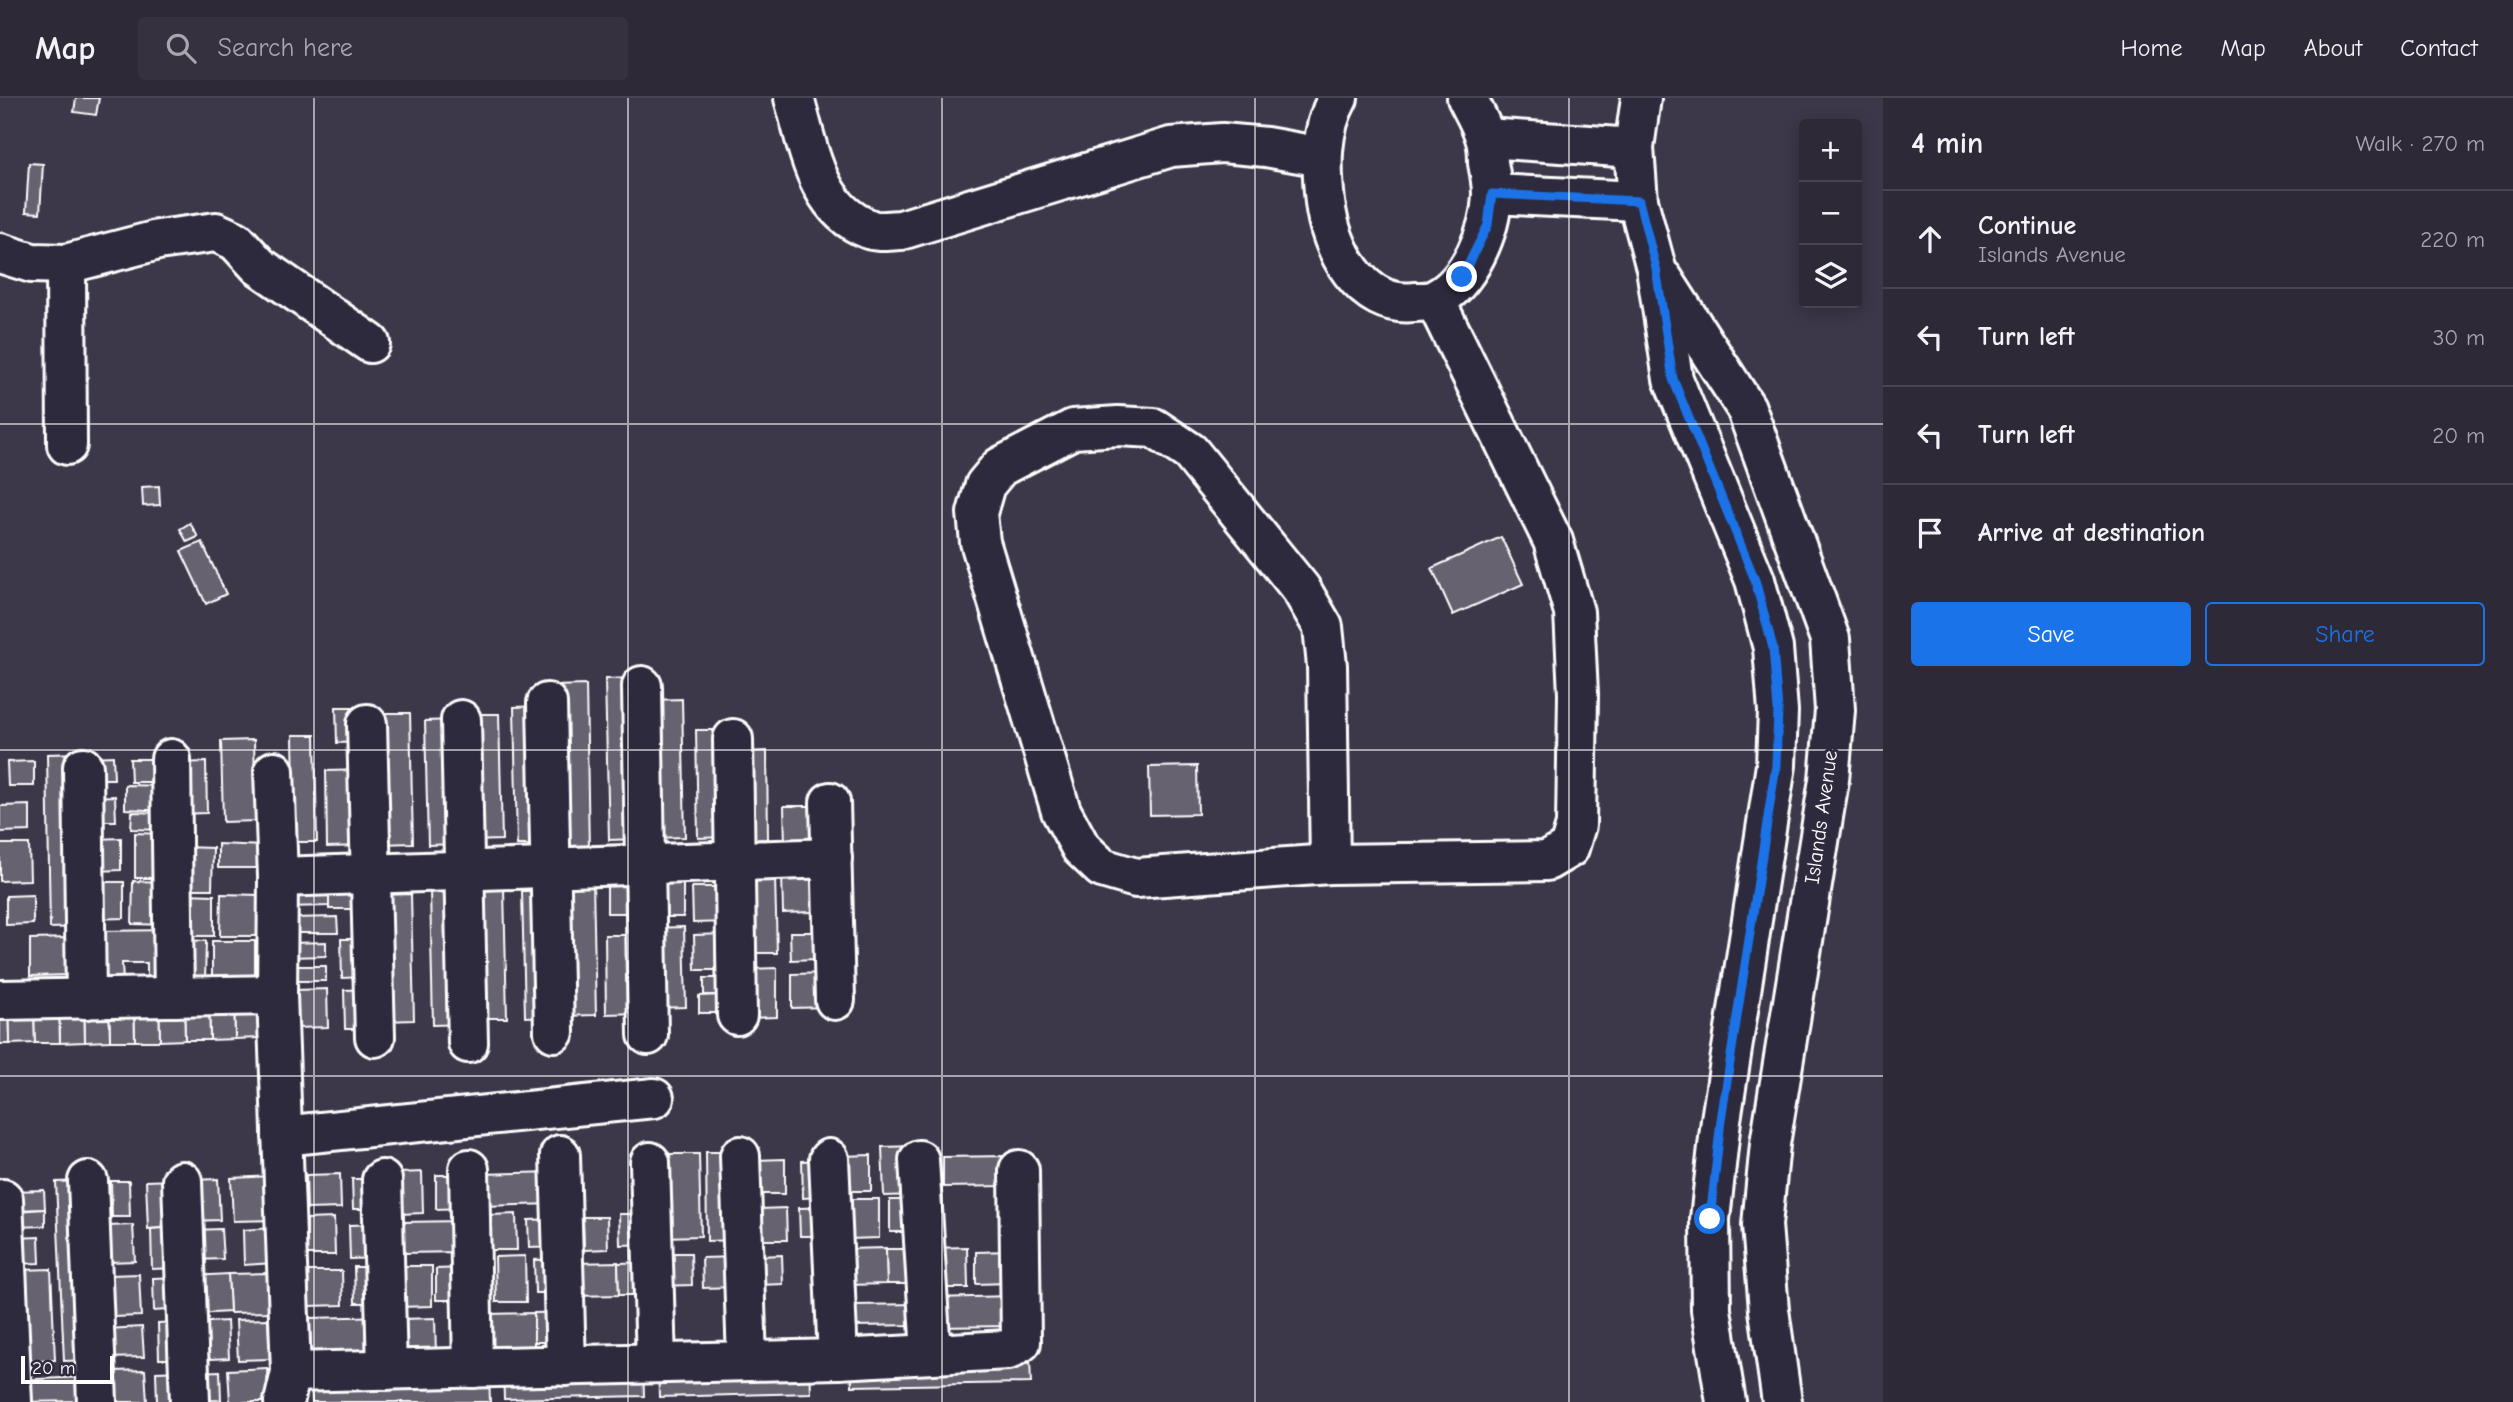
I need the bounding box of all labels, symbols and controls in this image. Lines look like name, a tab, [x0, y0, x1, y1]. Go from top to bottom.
search box	[138, 17, 628, 80]
text: Map	[35, 29, 96, 67]
icon: search	[162, 29, 200, 67]
text: Search here	[218, 33, 353, 63]
text: Home	[2121, 34, 2182, 62]
text: Map	[2220, 34, 2266, 62]
text: About	[2304, 34, 2362, 62]
text: Contact	[2400, 34, 2478, 62]
map controls	[1799, 119, 1862, 308]
button: +	[1799, 119, 1862, 182]
text: 4 min	[1911, 126, 1983, 161]
text: Walk · 270 m	[2356, 130, 2485, 157]
button: −	[1799, 182, 1862, 245]
text: Continue	[1978, 211, 2076, 241]
icon: ahead	[1911, 220, 1949, 258]
text: 220 m	[2420, 226, 2485, 253]
text: Islands Avenue	[1978, 241, 2126, 268]
button: layers	[1799, 245, 1862, 308]
route end	[1446, 261, 1477, 292]
icon: left	[1911, 318, 1949, 356]
text: Turn left	[1978, 322, 2075, 352]
text: 30 m	[2433, 324, 2485, 351]
icon: left	[1911, 416, 1949, 454]
text: Turn left	[1978, 420, 2075, 450]
text: 20 m	[2432, 422, 2485, 449]
icon: arrive	[1911, 514, 1949, 552]
text: Arrive at destination	[1978, 518, 2205, 548]
button: Save	[1911, 602, 2191, 666]
button: Share	[2205, 602, 2485, 666]
street label: Islands Avenue	[1800, 749, 1842, 885]
route start	[1694, 1203, 1725, 1234]
scale bar	[21, 1353, 114, 1385]
text: 20 m	[32, 1357, 76, 1379]

